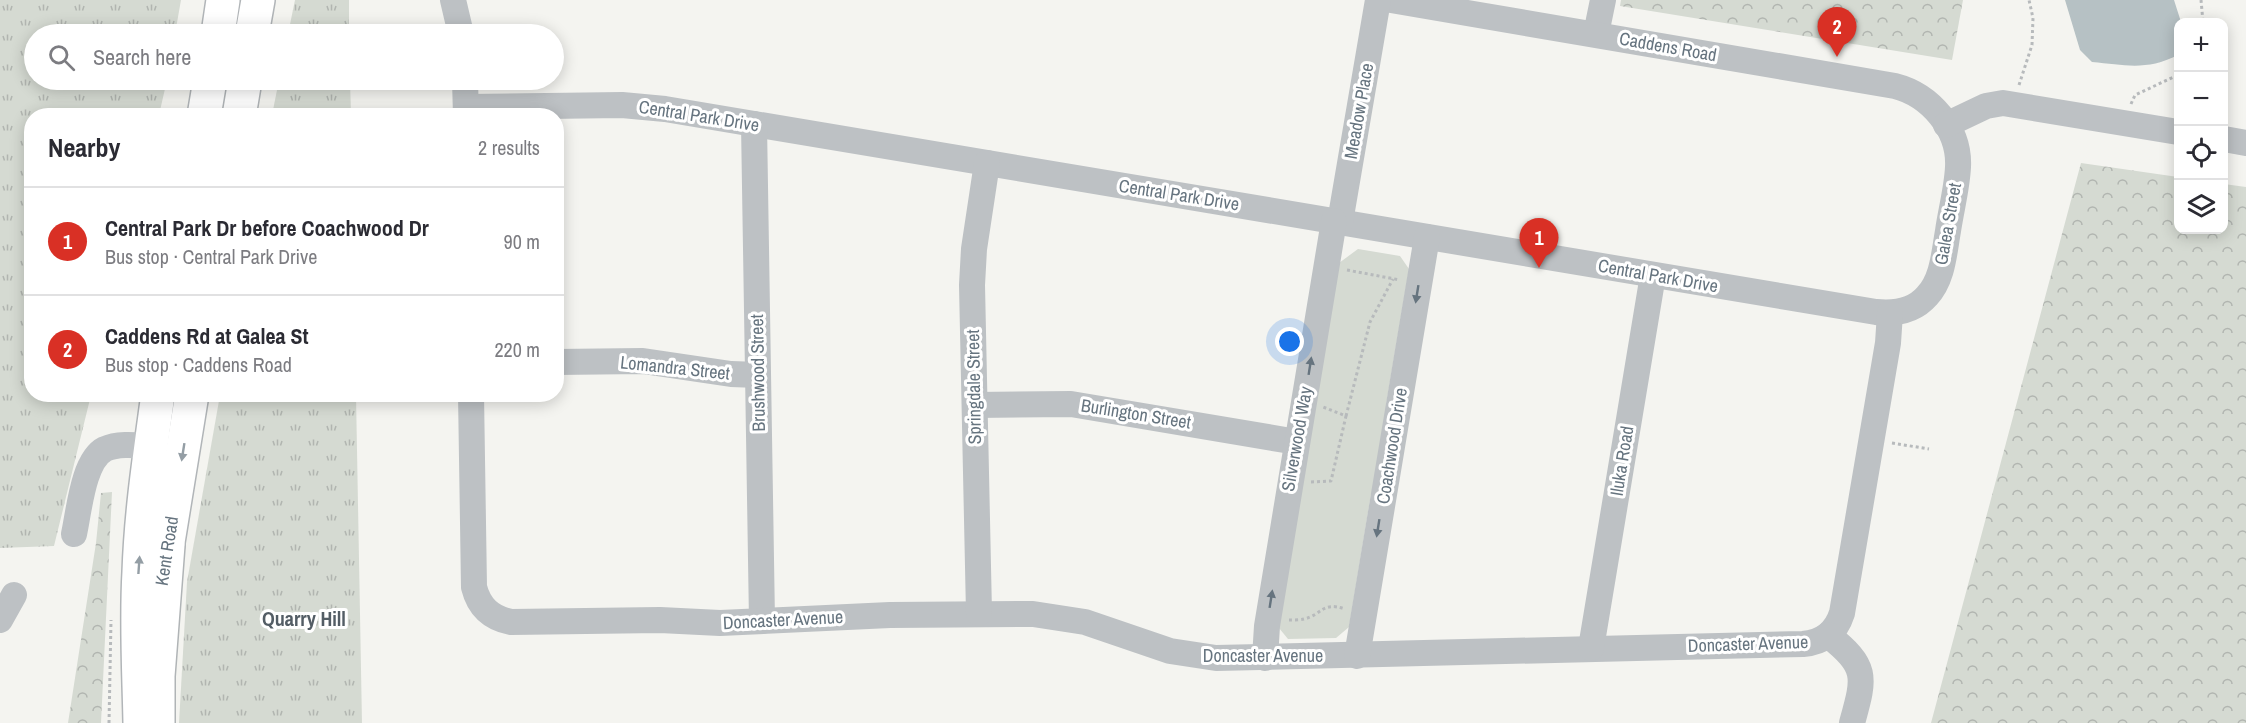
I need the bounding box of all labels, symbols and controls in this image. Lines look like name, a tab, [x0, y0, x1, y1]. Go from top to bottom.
pin: 2	[1818, 8, 1856, 57]
map controls	[2174, 18, 2228, 234]
button: +	[2174, 18, 2228, 72]
search box	[24, 24, 564, 90]
street label: Caddens Road	[1617, 26, 1719, 67]
icon: search	[45, 41, 78, 74]
text: Search here	[93, 42, 191, 72]
street label: Meadow Place	[1338, 61, 1379, 161]
button: −	[2174, 72, 2228, 126]
street label: Central Park Drive	[637, 94, 761, 137]
button: locate	[2174, 126, 2228, 180]
text: Nearby	[48, 130, 120, 165]
text: 2 results	[478, 134, 540, 161]
street label: Central Park Drive	[1117, 173, 1241, 216]
button: layers	[2174, 180, 2228, 234]
street label: Galea Street	[1928, 181, 1967, 267]
text: Central Park Dr before Coachwood Dr	[105, 213, 429, 243]
pin: 1	[1520, 218, 1558, 268]
text: 1	[63, 228, 72, 255]
text: 90 m	[504, 228, 540, 255]
text: Bus stop · Central Park Drive	[105, 243, 317, 270]
street label: Central Park Drive	[1596, 253, 1720, 298]
one-way arrow	[1412, 285, 1421, 304]
street label: Brushwood Street	[744, 314, 771, 432]
text: Caddens Rd at Galea St	[105, 321, 309, 351]
your location	[1275, 327, 1304, 356]
street label: Springdale Street	[960, 329, 987, 445]
text: 2	[63, 336, 72, 363]
text: 220 m	[494, 336, 540, 363]
street label: Lomandra Street	[619, 349, 731, 386]
text: Bus stop · Caddens Road	[105, 351, 292, 378]
one-way arrow	[1305, 356, 1314, 375]
street label: Silverwood Way	[1275, 384, 1318, 493]
street label: Coachwood Drive	[1370, 386, 1413, 506]
street label: Burlington Street	[1079, 392, 1193, 435]
street label: Iluka Road	[1604, 424, 1639, 498]
one-way arrow	[178, 443, 187, 462]
street label: Kent Road	[149, 515, 184, 587]
one-way arrow	[1373, 519, 1382, 538]
one-way arrow	[134, 556, 144, 575]
one-way arrow	[1267, 590, 1276, 609]
street label: Doncaster Avenue	[722, 604, 844, 635]
district label: Quarry Hill	[262, 605, 346, 632]
street label: Doncaster Avenue	[1687, 629, 1809, 658]
street label: Doncaster Avenue	[1203, 643, 1323, 668]

